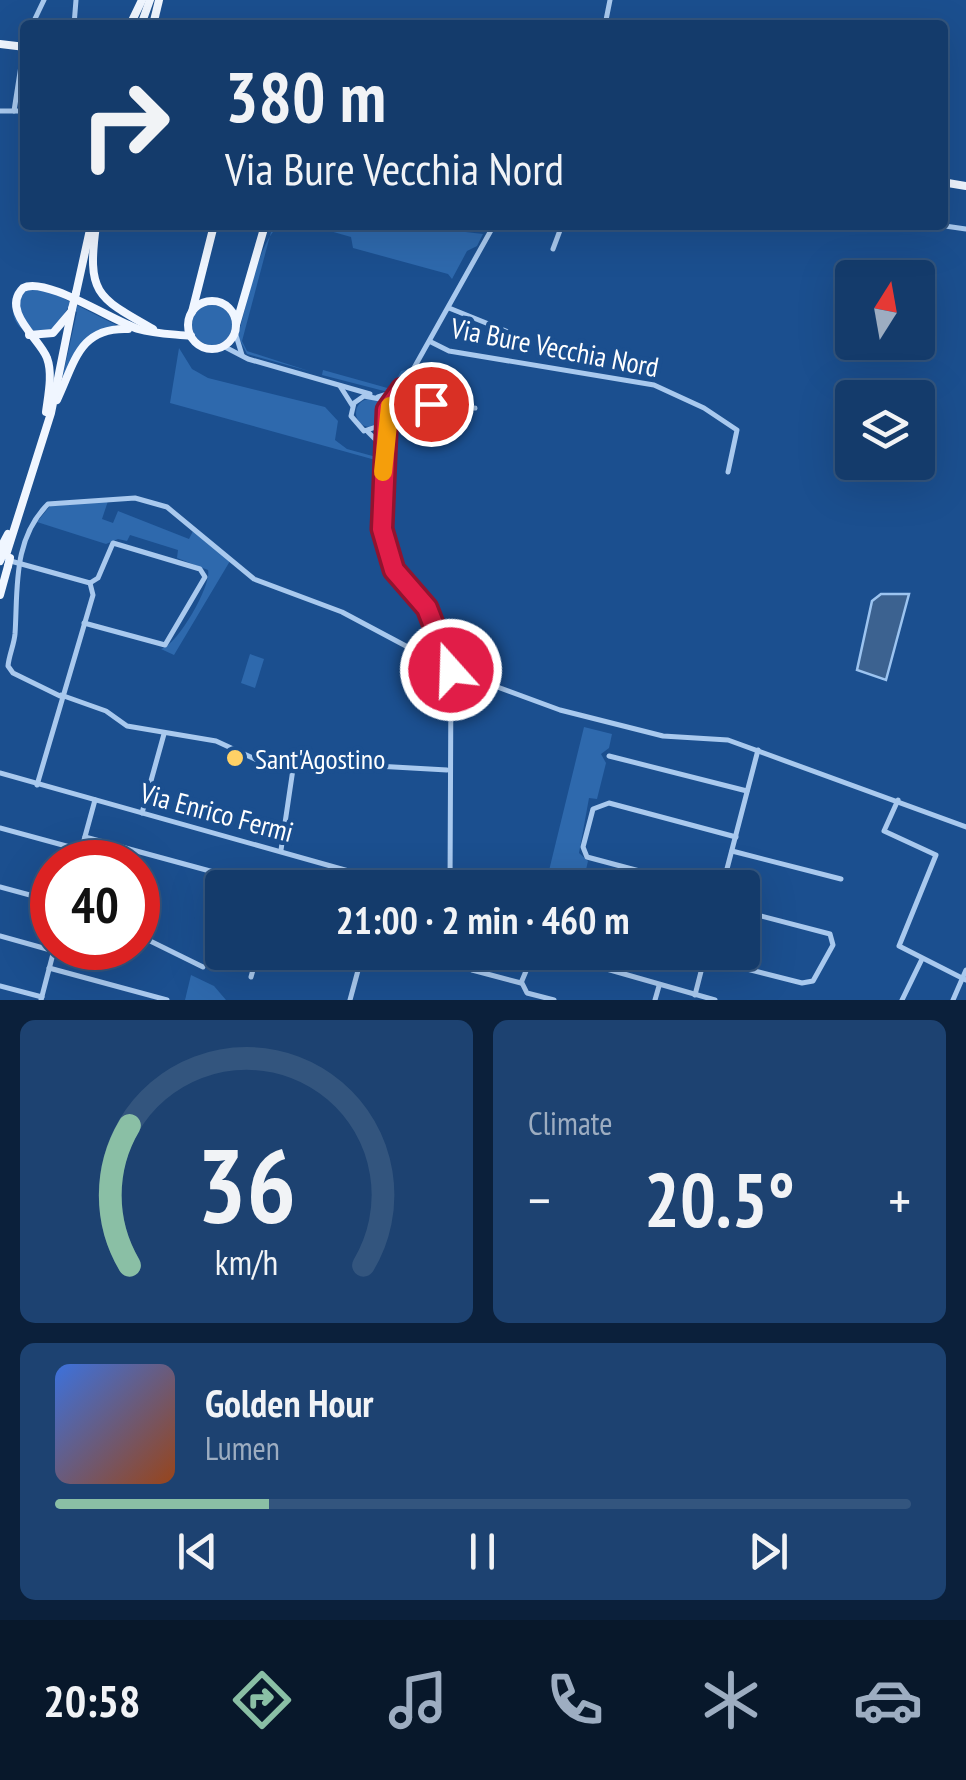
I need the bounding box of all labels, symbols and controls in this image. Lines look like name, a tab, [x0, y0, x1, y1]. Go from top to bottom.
text: 380 m	[225, 51, 386, 141]
icon: right	[60, 60, 190, 190]
text: Via Bure Vecchia Nord	[225, 139, 564, 197]
north arrow	[835, 260, 935, 360]
map controls	[835, 260, 935, 480]
street label: Via Bure Vecchia Nord	[447, 309, 662, 385]
pin	[389, 362, 474, 447]
icon: arrive	[404, 377, 459, 432]
button: layers	[835, 380, 935, 480]
position arrow	[399, 618, 503, 722]
place label: Sant'Agostino	[255, 740, 385, 777]
marker: Sant'Agostino	[224, 747, 246, 769]
street label: Via Enrico Fermi	[135, 774, 298, 850]
speed limit sign: 40	[30, 840, 160, 970]
text: 21:00 · 2 min · 460 m	[336, 895, 629, 944]
text: Climate	[528, 1102, 612, 1144]
text: 36	[197, 1117, 296, 1252]
text: 20.5°	[644, 1151, 795, 1248]
text: −	[528, 1164, 551, 1235]
text: +	[888, 1164, 911, 1235]
text: km/h	[215, 1239, 278, 1285]
text: Golden Hour	[205, 1378, 374, 1427]
text: Lumen	[205, 1427, 280, 1469]
icon: previous	[170, 1524, 225, 1579]
icon: pause	[455, 1524, 510, 1579]
icon: next	[741, 1524, 796, 1579]
icon: directions	[227, 1665, 297, 1735]
icon: music	[383, 1665, 453, 1735]
icon: phone	[540, 1665, 610, 1735]
icon: climate	[696, 1665, 766, 1735]
icon: car	[853, 1665, 923, 1735]
text: 20:58	[43, 1671, 141, 1729]

